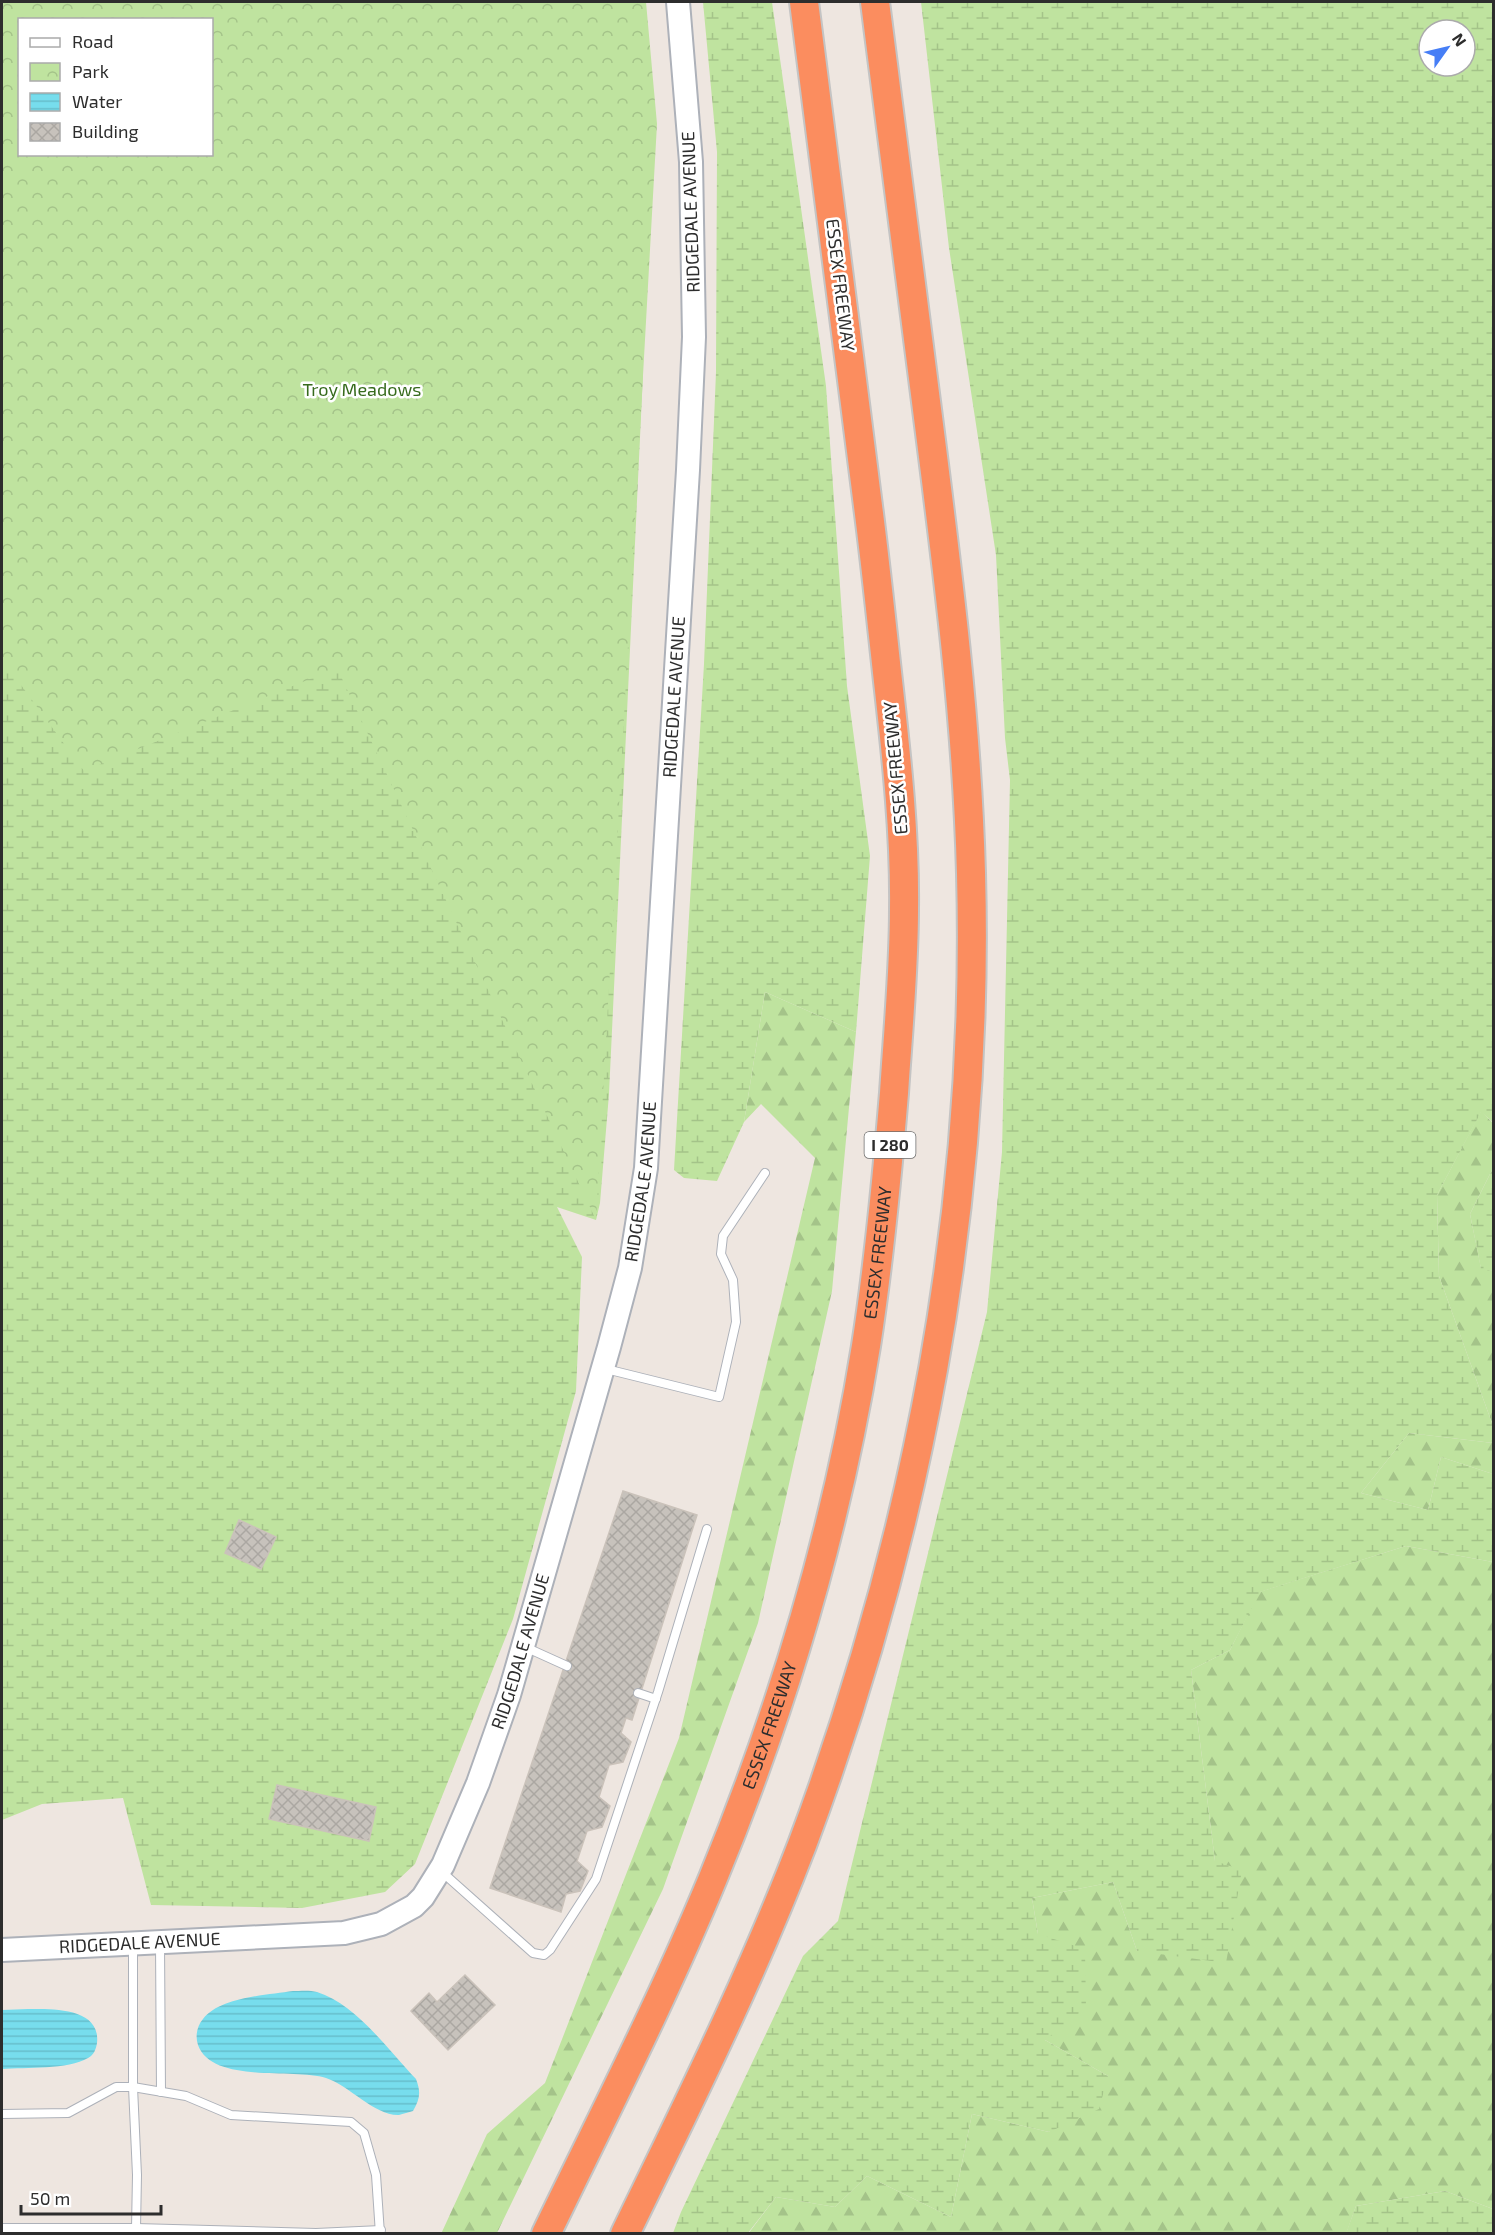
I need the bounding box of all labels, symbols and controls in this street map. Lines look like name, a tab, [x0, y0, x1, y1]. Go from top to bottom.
legend	[18, 18, 213, 156]
north arrow	[1417, 18, 1477, 78]
text: N	[1449, 29, 1471, 49]
text: Road	[72, 30, 113, 52]
text: Park	[72, 60, 109, 82]
text: Water	[72, 90, 122, 112]
text: Building	[72, 120, 139, 142]
street label: RIDGEDALE AVENUE	[676, 131, 704, 293]
street label: ESSEX FREEWAY	[822, 217, 860, 353]
park label: Troy Meadows	[303, 378, 421, 400]
street label: RIDGEDALE AVENUE	[658, 616, 689, 778]
street label: ESSEX FREEWAY	[878, 700, 912, 836]
street label: RIDGEDALE AVENUE	[619, 1101, 660, 1263]
road number: I 280	[864, 1132, 916, 1158]
street label: ESSEX FREEWAY	[858, 1185, 896, 1320]
street label: RIDGEDALE AVENUE	[486, 1571, 553, 1732]
street label: ESSEX FREEWAY	[737, 1658, 801, 1792]
street label: RIDGEDALE AVENUE	[58, 1927, 221, 1957]
scale bar	[21, 2178, 160, 2216]
text: 50 m	[30, 2187, 70, 2209]

